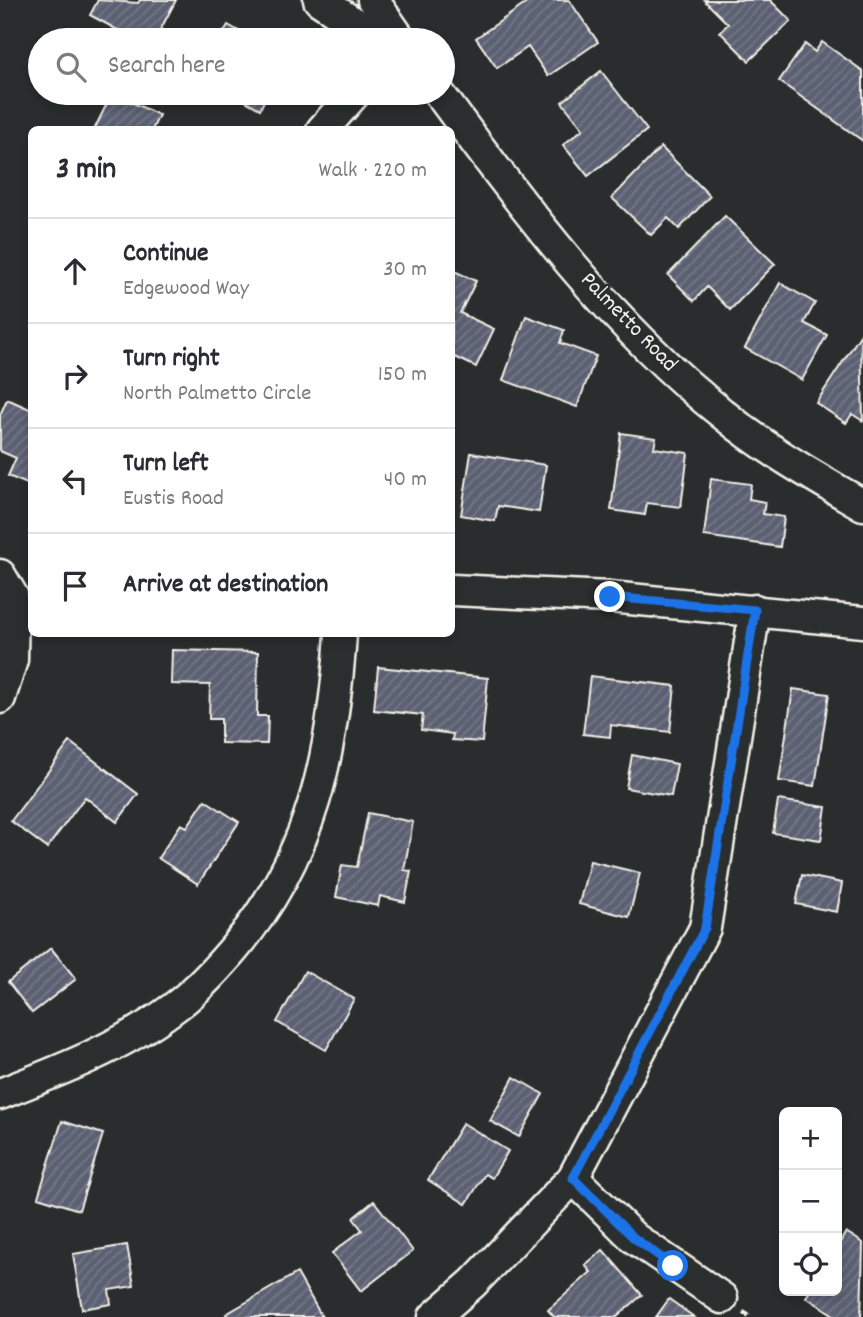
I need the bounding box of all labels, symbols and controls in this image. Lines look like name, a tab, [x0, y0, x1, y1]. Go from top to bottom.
search box	[28, 28, 455, 105]
icon: search	[52, 48, 90, 86]
text: Search here	[108, 48, 226, 85]
text: 3 min	[56, 150, 116, 193]
text: Walk · 220 m	[319, 155, 427, 188]
text: Continue	[123, 236, 208, 273]
icon: ahead	[56, 252, 94, 290]
text: 30 m	[383, 254, 427, 287]
street label: Palmetto Road	[572, 265, 684, 381]
text: Edgewood Way	[123, 273, 249, 306]
text: Turn right	[123, 341, 220, 378]
icon: right	[56, 357, 94, 395]
text: 150 m	[378, 359, 427, 392]
text: North Palmetto Circle	[123, 378, 311, 411]
text: Turn left	[123, 446, 209, 483]
icon: left	[56, 462, 94, 500]
text: 40 m	[384, 464, 427, 497]
text: Eustis Road	[123, 483, 224, 516]
icon: arrive	[56, 567, 94, 605]
text: Arrive at destination	[123, 567, 328, 604]
route end	[594, 581, 625, 612]
map controls	[779, 1107, 842, 1296]
button: +	[779, 1107, 842, 1170]
button: −	[779, 1170, 842, 1233]
button: locate	[779, 1233, 842, 1296]
route start	[657, 1250, 688, 1281]

